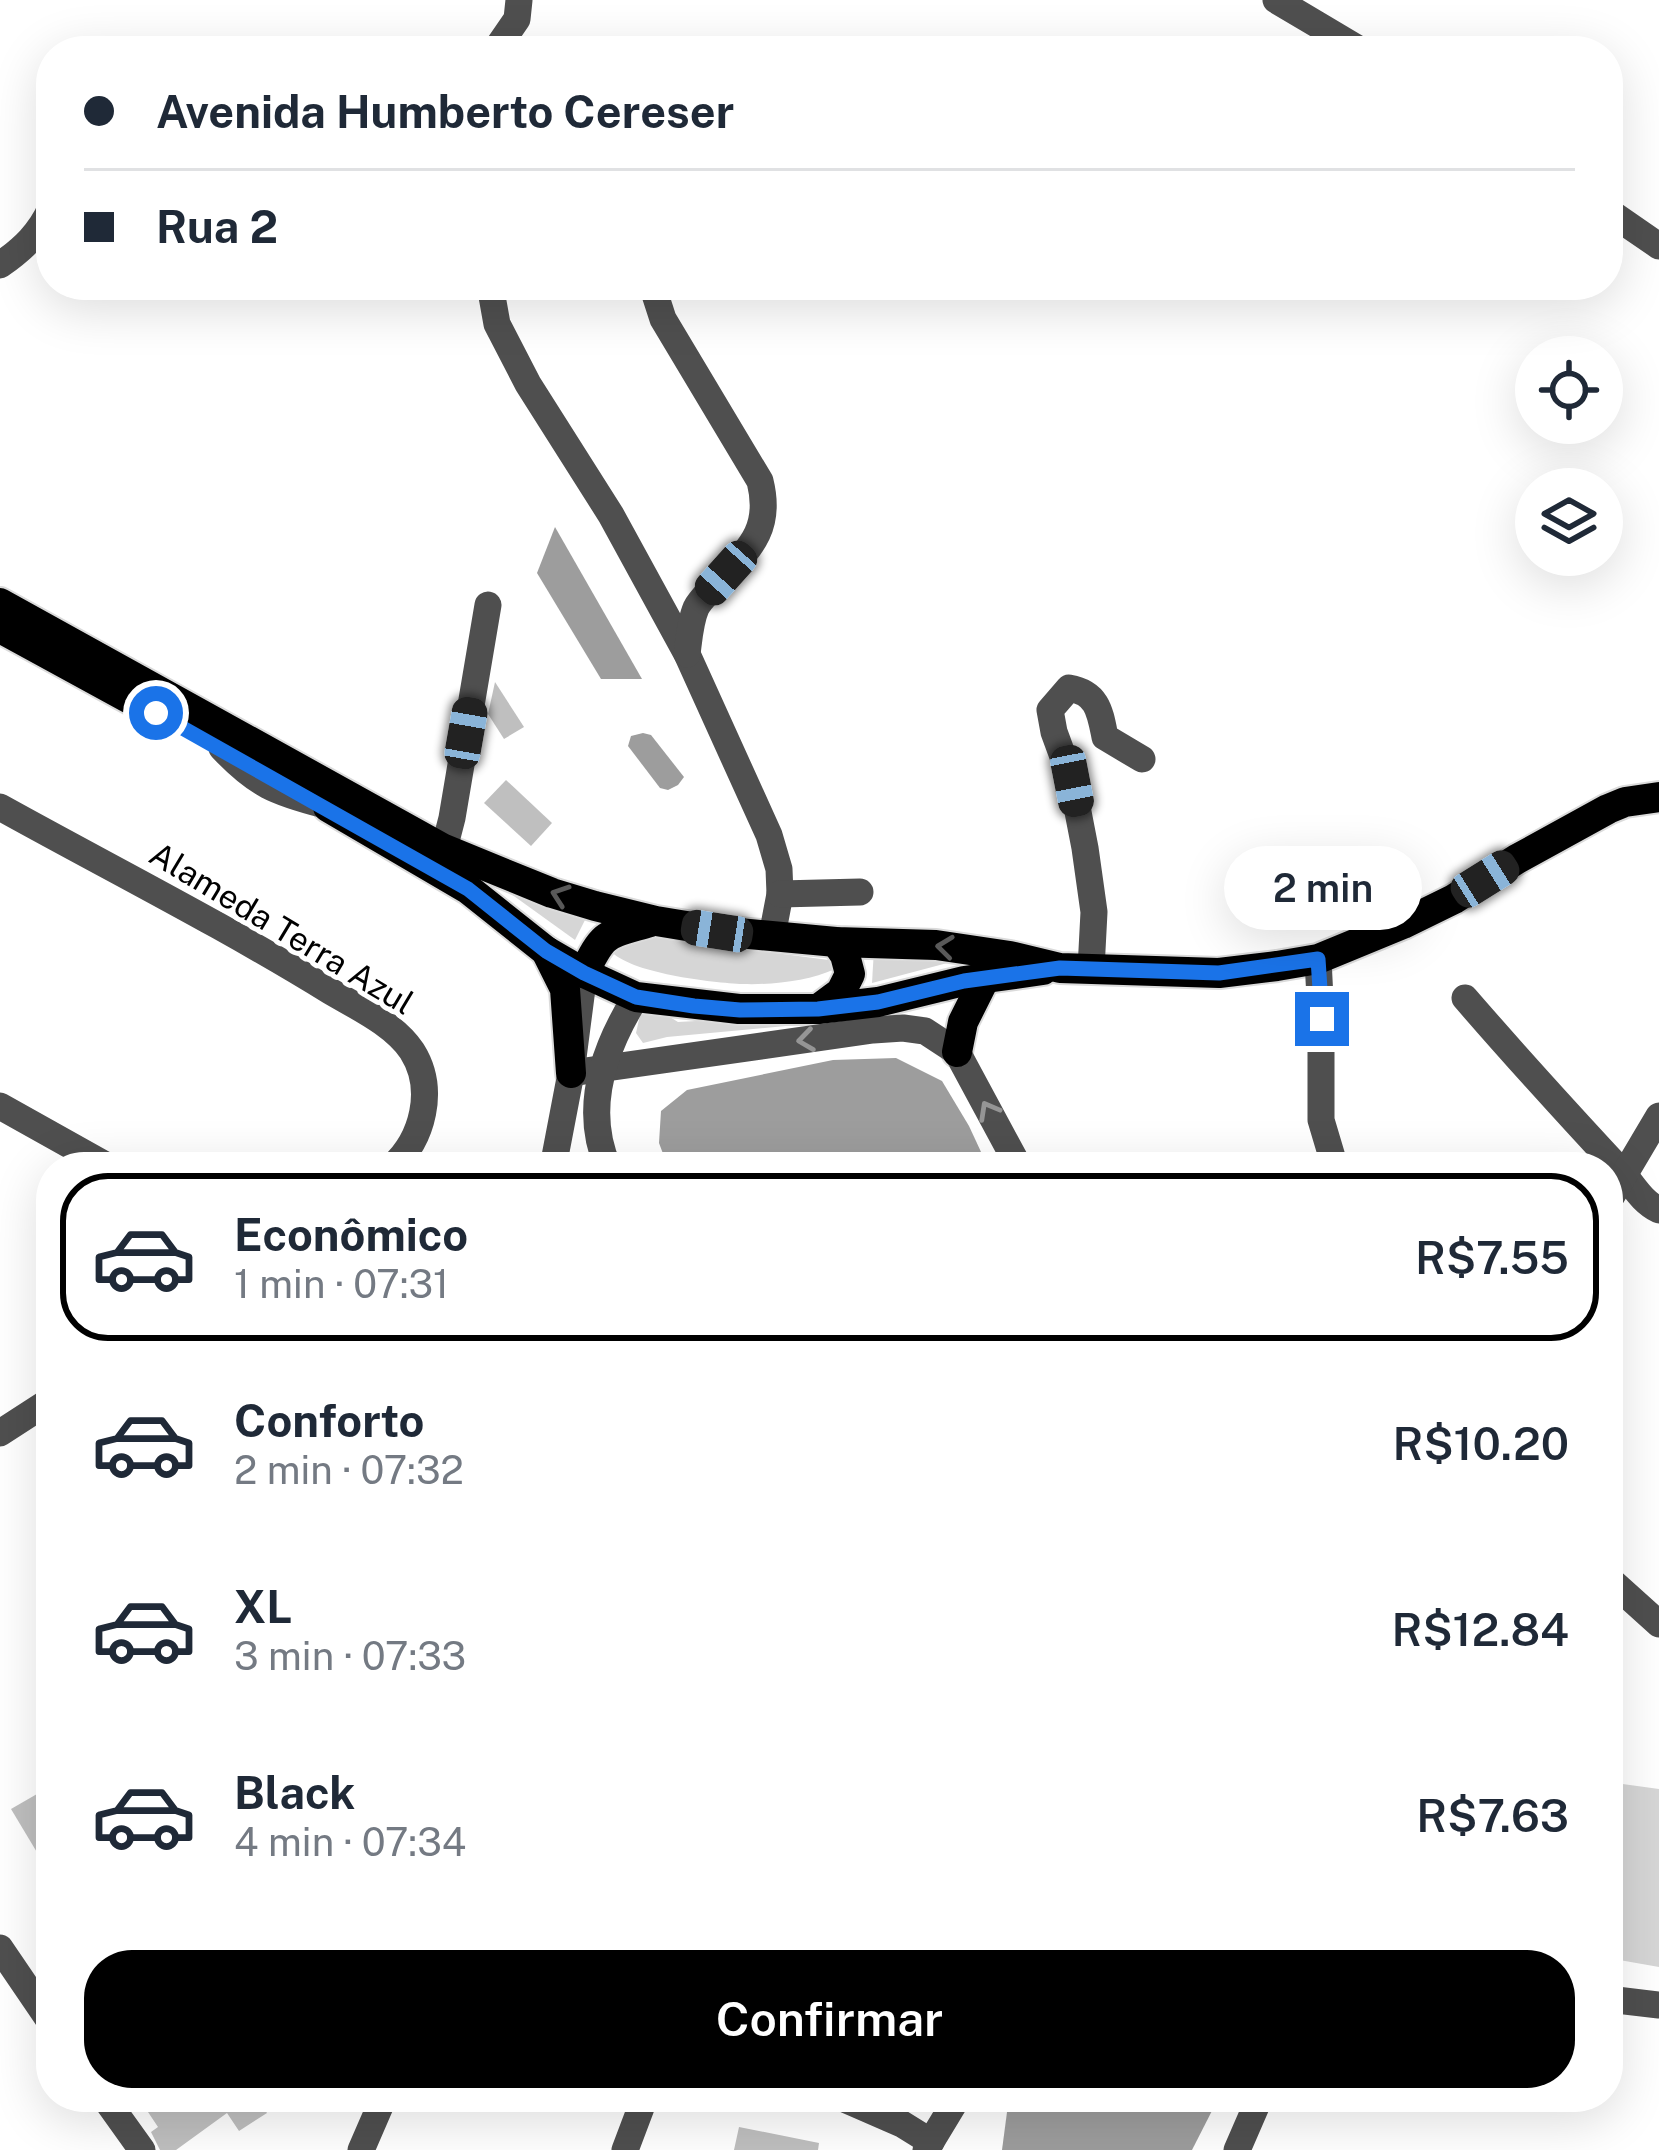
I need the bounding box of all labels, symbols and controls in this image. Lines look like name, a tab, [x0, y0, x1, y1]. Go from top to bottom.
text: Avenida Humberto Cereser	[156, 85, 734, 138]
text: Rua 2	[156, 200, 278, 253]
map controls	[1515, 336, 1623, 576]
button: locate	[1515, 336, 1623, 444]
button: layers	[1515, 468, 1623, 576]
car	[689, 534, 763, 612]
route start	[129, 686, 183, 740]
car	[442, 694, 490, 772]
car	[1047, 742, 1097, 820]
street label: Alameda Terra Azul	[143, 834, 421, 1022]
callout: 2 min	[1223, 845, 1421, 929]
car	[1445, 845, 1525, 913]
text: 2 min	[1273, 865, 1373, 911]
one-way arrow	[551, 885, 572, 909]
car	[679, 908, 755, 954]
one-way arrow	[936, 935, 955, 960]
route end	[1295, 992, 1349, 1046]
one-way arrow	[796, 1026, 815, 1052]
one-way arrow	[979, 1101, 1002, 1122]
icon: car	[90, 1203, 198, 1311]
text: Econômico	[234, 1208, 468, 1261]
text: R$7.55	[1415, 1231, 1569, 1284]
text: 1 min · 07:31	[234, 1261, 449, 1307]
icon: car	[90, 1389, 198, 1497]
text: Conforto	[234, 1394, 424, 1447]
text: R$10.20	[1393, 1417, 1569, 1470]
text: 2 min · 07:32	[234, 1447, 464, 1493]
icon: car	[90, 1575, 198, 1683]
text: XL	[234, 1580, 292, 1633]
text: R$12.84	[1392, 1603, 1569, 1656]
text: 3 min · 07:33	[234, 1633, 466, 1679]
icon: car	[90, 1761, 198, 1869]
text: Black	[234, 1766, 355, 1819]
text: R$7.63	[1416, 1789, 1569, 1842]
text: 4 min · 07:34	[234, 1819, 466, 1865]
button: Confirmar	[84, 1950, 1575, 2088]

